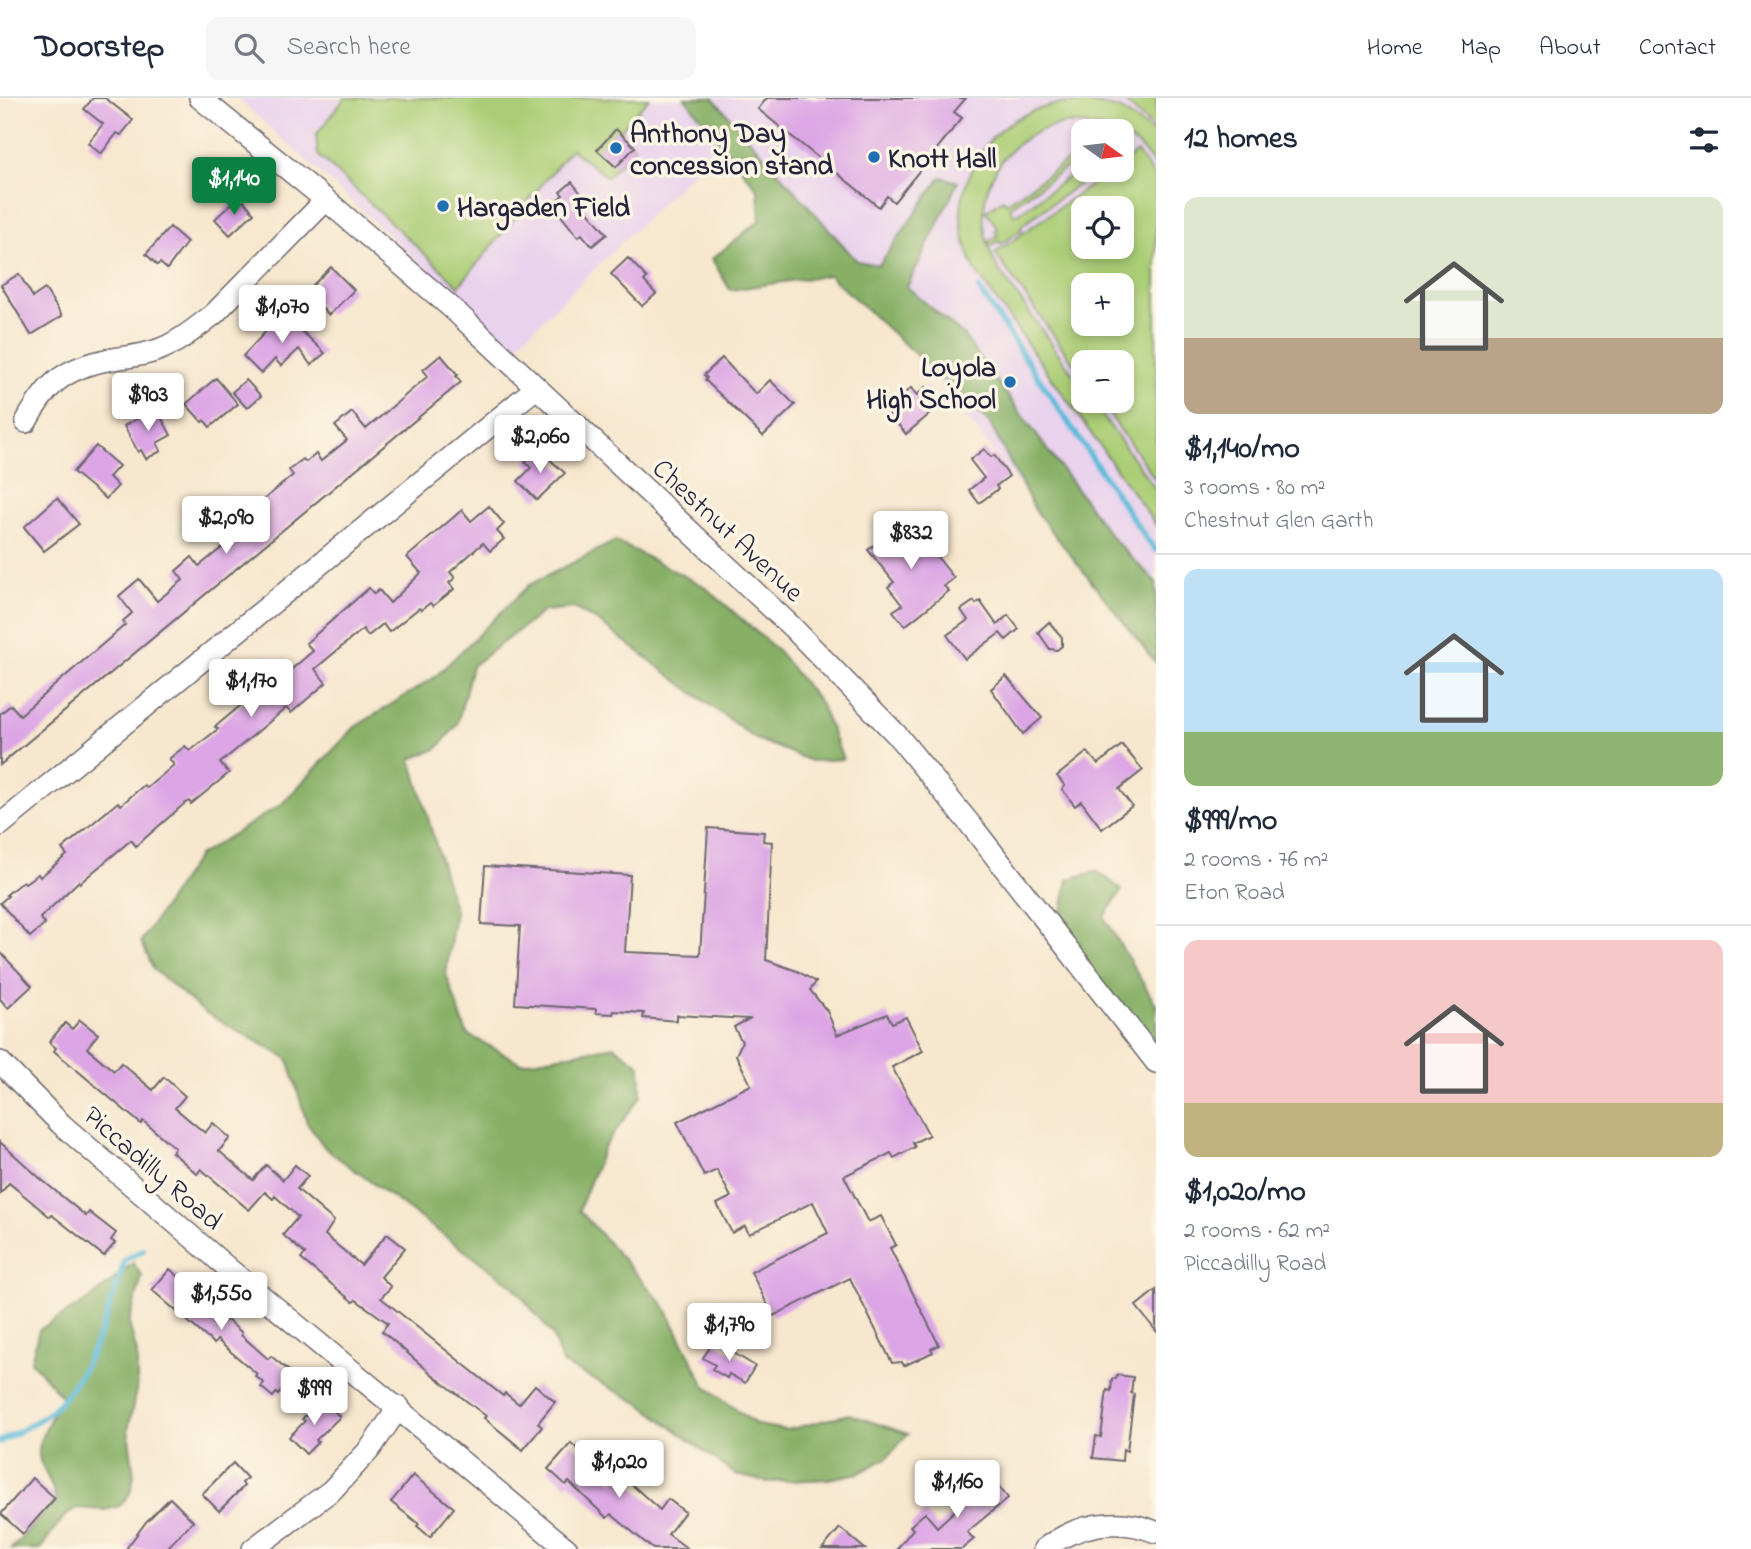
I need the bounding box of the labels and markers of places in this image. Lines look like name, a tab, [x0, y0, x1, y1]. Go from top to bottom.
place label: Anthony Day concession stand	[630, 115, 833, 188]
marker: Anthony Day concession stand	[608, 140, 624, 156]
place label: Knott Hall	[888, 140, 997, 181]
marker: Knott Hall	[866, 149, 882, 165]
pin: $1,140	[177, 158, 291, 217]
place label: Hargaden Field	[457, 189, 630, 231]
marker: Hargaden Field	[435, 198, 451, 214]
pin: $1,070	[225, 286, 339, 345]
place label: Loyola High School	[866, 349, 996, 423]
pin: $903	[107, 374, 189, 433]
marker: Loyola High School	[1002, 374, 1018, 390]
pin: $2,060	[483, 416, 597, 475]
pin: $2,090	[169, 496, 283, 556]
pin: $832	[870, 512, 952, 571]
pin: $1,170	[194, 660, 308, 719]
pin: $1,550	[164, 1272, 278, 1332]
pin: $1,790	[672, 1304, 786, 1363]
pin: $999	[273, 1368, 355, 1427]
pin: $1,020	[562, 1440, 676, 1500]
pin: $1,160	[900, 1460, 1014, 1520]

